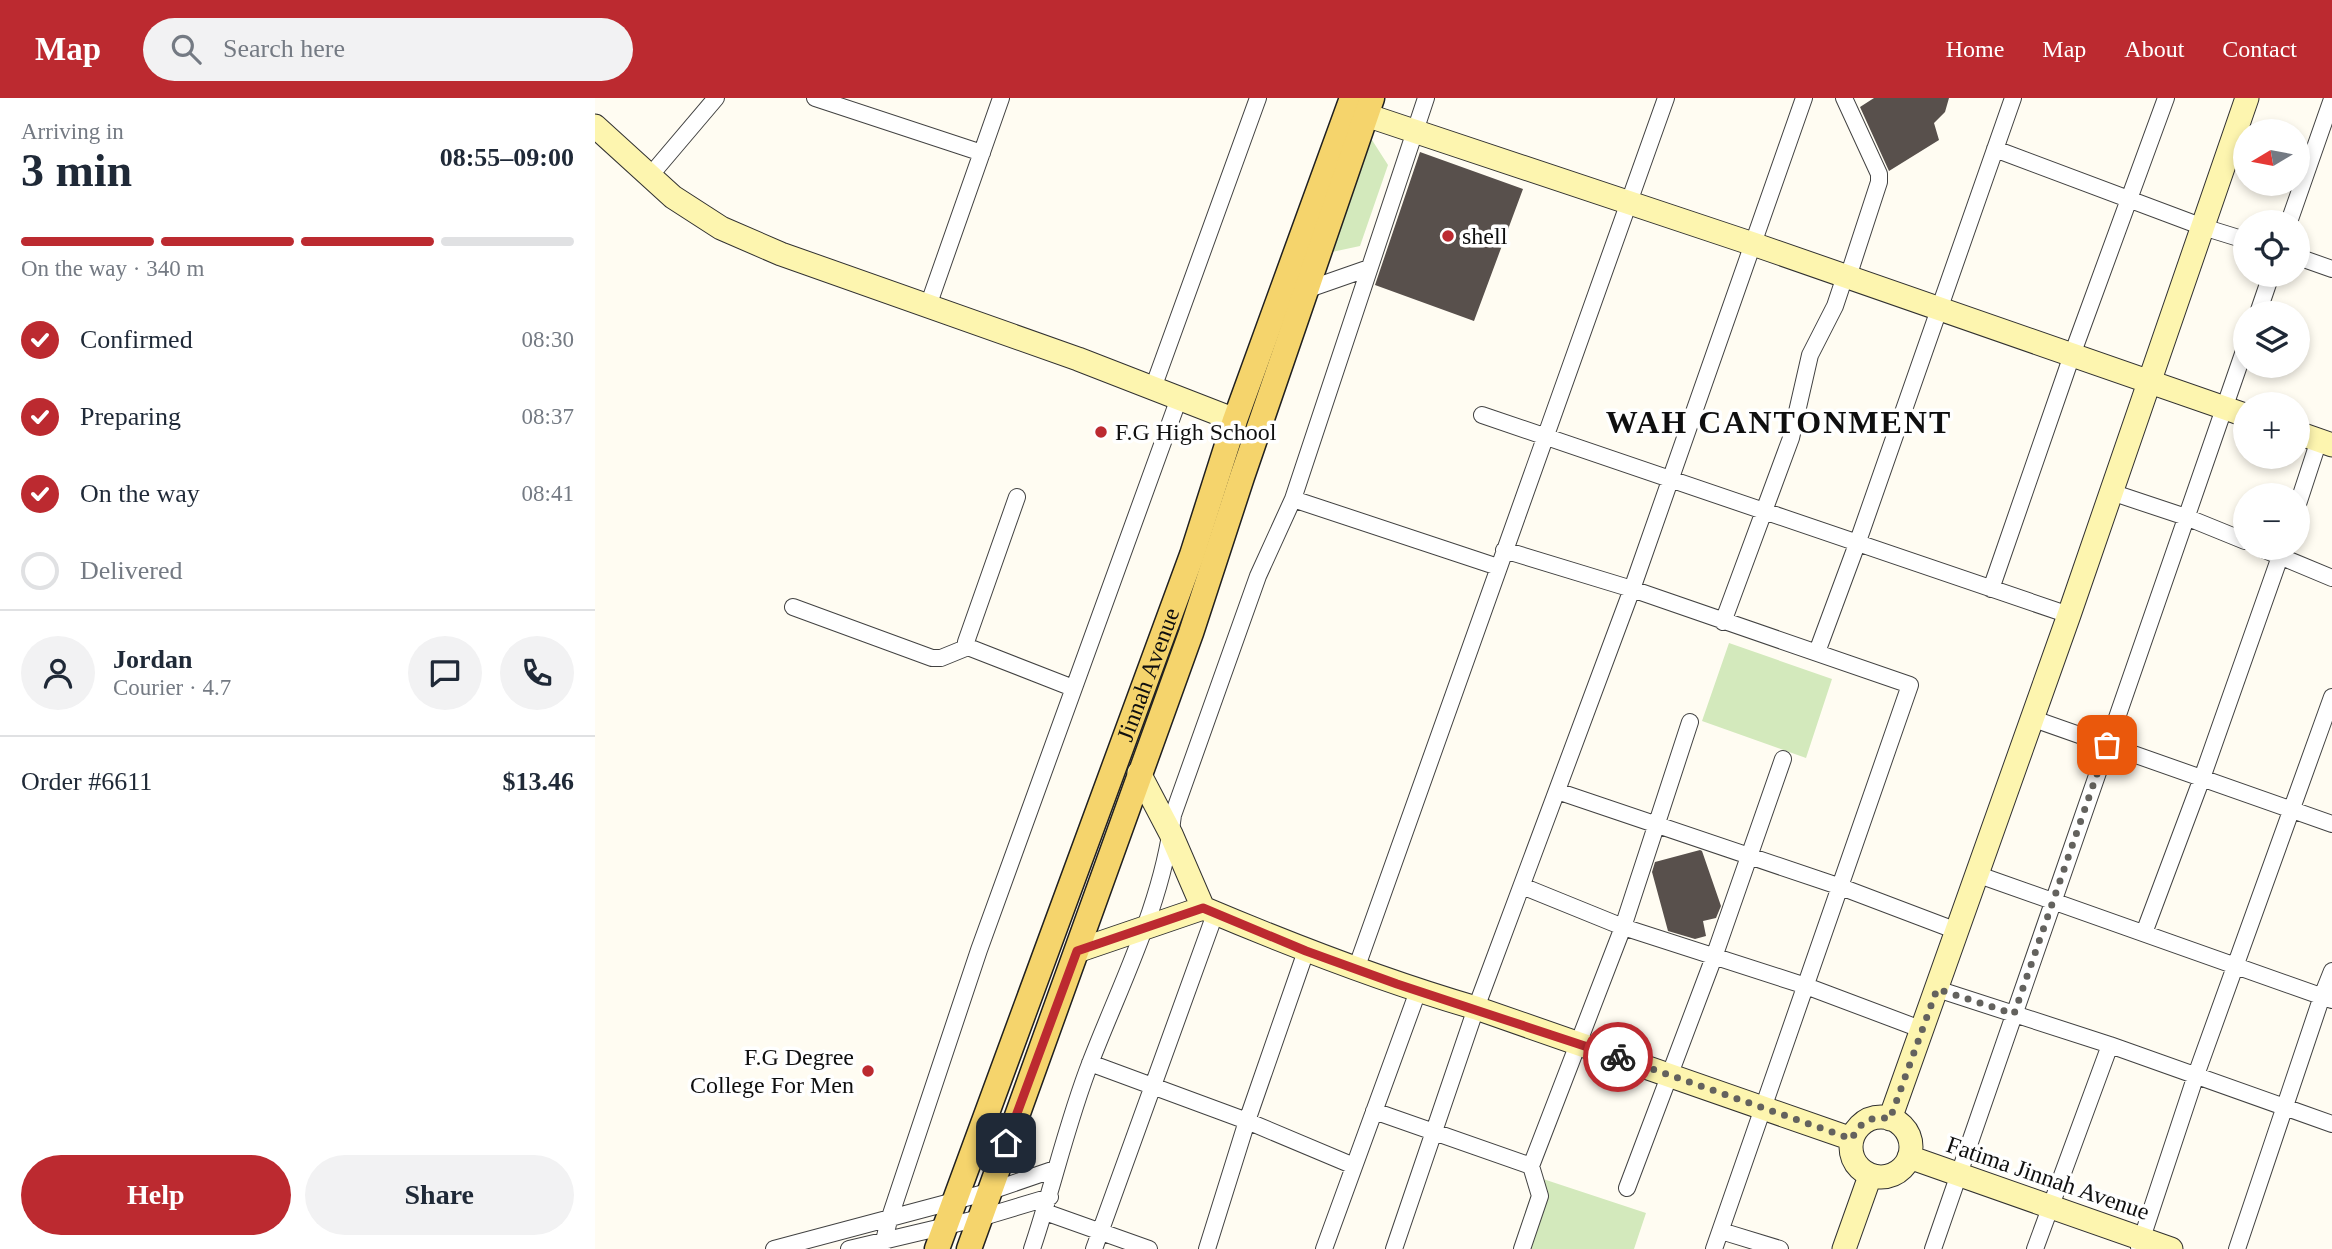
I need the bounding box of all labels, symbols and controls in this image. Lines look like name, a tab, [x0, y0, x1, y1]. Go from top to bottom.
search box	[143, 18, 633, 81]
icon: search	[167, 30, 205, 68]
text: Map	[35, 31, 101, 67]
text: Search here	[223, 34, 345, 63]
text: Home	[1946, 36, 2004, 62]
text: Map	[2042, 36, 2086, 62]
text: About	[2124, 36, 2184, 62]
text: Contact	[2222, 36, 2297, 62]
text: Arriving in	[21, 119, 124, 144]
north arrow	[2233, 119, 2310, 196]
map controls	[2233, 119, 2310, 560]
text: 08:55–09:00	[440, 143, 574, 172]
text: 3 min	[21, 145, 132, 196]
button: locate	[2233, 210, 2310, 287]
place label: shell	[1462, 223, 1508, 249]
marker: shell	[1440, 228, 1456, 244]
text: On the way · 340 m	[21, 256, 204, 281]
button: layers	[2233, 301, 2310, 378]
icon: check	[21, 321, 59, 359]
text: Confirmed	[80, 325, 193, 354]
text: 08:30	[522, 327, 574, 352]
button: +	[2233, 392, 2310, 469]
icon: check	[21, 398, 59, 436]
text: Preparing	[80, 402, 181, 431]
text: 08:37	[522, 404, 574, 429]
district label: WAH CANTONMENT	[1606, 404, 1952, 440]
place label: F.G High School	[1115, 419, 1277, 445]
marker: F.G High School	[1093, 424, 1109, 440]
icon: check	[21, 475, 59, 513]
text: On the way	[80, 479, 200, 508]
text: 08:41	[522, 481, 574, 506]
button: −	[2233, 483, 2310, 560]
text: Delivered	[80, 556, 183, 585]
street label: Jinnah Avenue	[1112, 604, 1184, 745]
button: person	[21, 636, 95, 710]
button: chat	[408, 636, 482, 710]
button: phone	[500, 636, 574, 710]
text: Jordan	[113, 645, 192, 674]
text: Courier · 4.7	[113, 675, 231, 700]
pin	[2077, 715, 2137, 775]
icon: bag	[2088, 726, 2126, 764]
text: Order #6611	[21, 767, 152, 796]
text: $13.46	[503, 767, 574, 796]
courier	[1583, 1022, 1653, 1092]
icon: bike	[1599, 1038, 1637, 1076]
place label: F.G Degree College For Men	[690, 1044, 854, 1098]
marker: F.G Degree College For Men	[860, 1063, 876, 1079]
pin	[976, 1113, 1036, 1173]
icon: home	[987, 1124, 1025, 1162]
street label: Fatima Jinnah Avenue	[1943, 1131, 2153, 1225]
button: Help	[21, 1155, 291, 1235]
button: Share	[305, 1155, 574, 1235]

